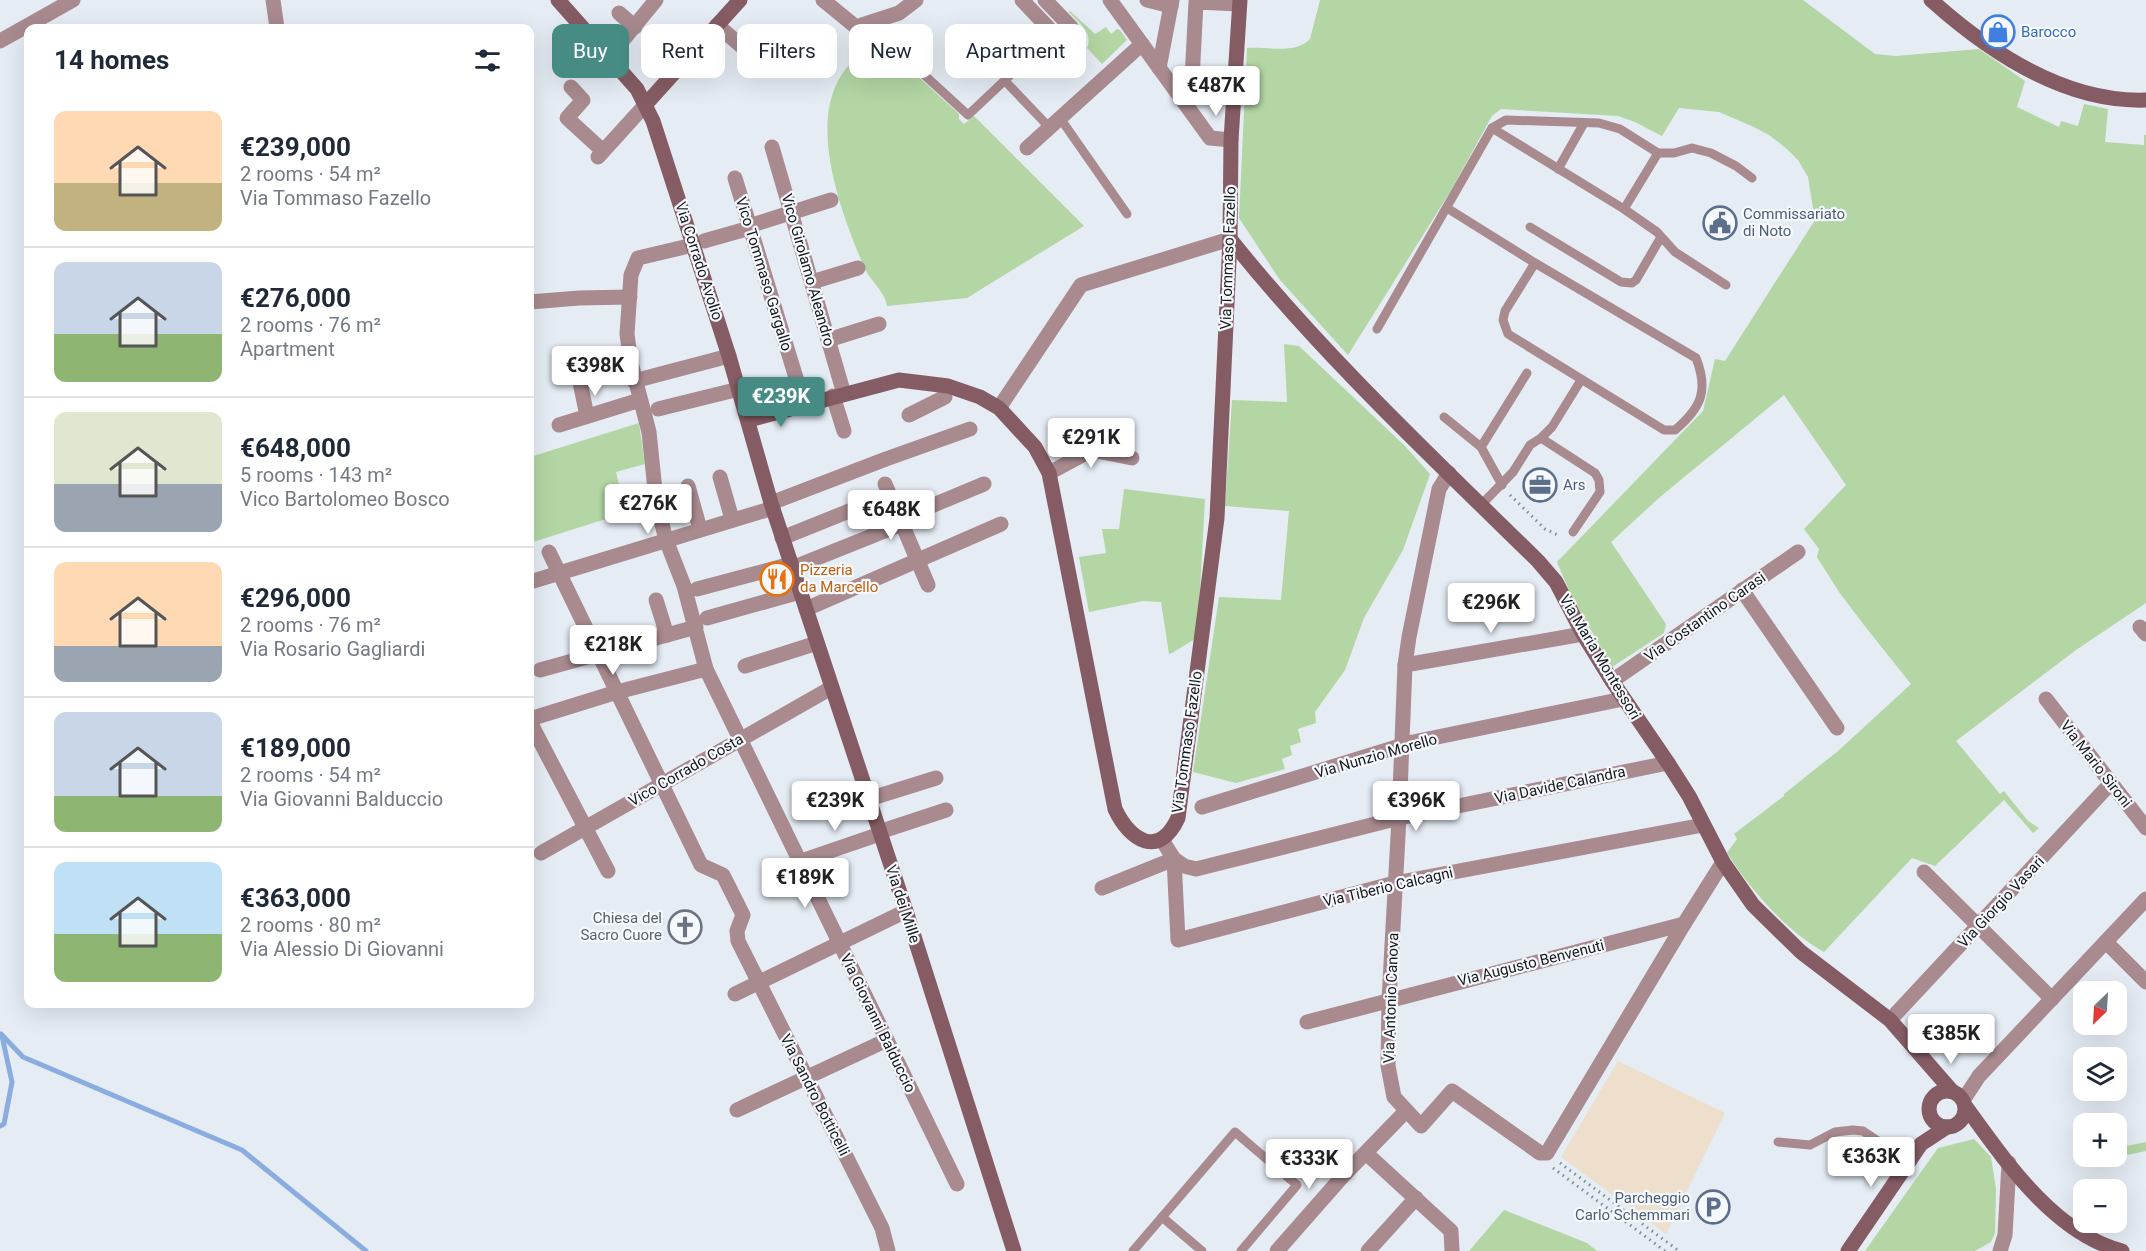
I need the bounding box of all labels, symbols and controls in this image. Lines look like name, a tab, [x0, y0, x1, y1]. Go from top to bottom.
shop icon: Barocco	[1980, 14, 2016, 50]
place label: Barocco	[2021, 23, 2076, 41]
chip: Buy	[552, 24, 629, 78]
chip: Rent	[641, 24, 725, 78]
chip: Filters	[737, 24, 837, 78]
chip: New	[849, 24, 933, 78]
chip: Apartment	[945, 24, 1086, 78]
icon: filters	[471, 44, 504, 77]
text: 14 homes	[54, 45, 169, 75]
pin: €487K	[1174, 66, 1258, 117]
text: €487K	[1187, 73, 1245, 97]
text: €239,000	[240, 132, 351, 162]
icon: home	[102, 135, 174, 207]
text: 2 rooms · 54 m²	[240, 162, 381, 186]
text: Via Tommaso Fazello	[240, 186, 431, 210]
street label: Via Tommaso Fazello	[1217, 186, 1239, 330]
street label: Vico Girolamo Aleandro	[778, 192, 838, 348]
street label: Vico Tommaso Gargallo	[732, 195, 796, 353]
street label: Via Corrado Avolio	[671, 200, 727, 322]
public building icon: Commissariato di Noto	[1702, 205, 1738, 241]
place label: Commissariato di Noto	[1743, 205, 1845, 240]
text: €276,000	[240, 283, 351, 313]
icon: home	[102, 286, 174, 358]
text: 2 rooms · 76 m²	[240, 313, 381, 337]
text: Apartment	[240, 337, 335, 361]
pin: €398K	[553, 346, 637, 397]
text: €398K	[566, 353, 624, 377]
pin: €239K	[739, 377, 823, 428]
text: €239K	[752, 384, 810, 408]
pin: €291K	[1049, 418, 1133, 469]
text: €291K	[1062, 425, 1120, 449]
text: €648,000	[240, 433, 351, 463]
icon: home	[102, 436, 174, 508]
text: 5 rooms · 143 m²	[240, 463, 392, 487]
office icon: Ars	[1522, 467, 1558, 503]
place label: Ars	[1563, 476, 1586, 494]
pin: €276K	[606, 484, 690, 535]
text: Vico Bartolomeo Bosco	[240, 487, 450, 511]
pin: €648K	[849, 490, 933, 541]
text: €276K	[619, 491, 677, 515]
text: €648K	[862, 497, 920, 521]
restaurant icon: Pizzeria da Marcello	[759, 561, 795, 597]
place label: Pizzeria da Marcello	[800, 561, 878, 596]
street label: Via Costantino Carasi	[1641, 568, 1769, 666]
text: €296,000	[240, 583, 351, 613]
pin: €296K	[1449, 583, 1533, 634]
icon: home	[102, 586, 174, 658]
text: €296K	[1462, 590, 1520, 614]
street label: Via Maria Montessori	[1556, 591, 1644, 723]
text: 2 rooms · 76 m²	[240, 613, 381, 637]
pin: €218K	[571, 625, 655, 676]
text: €218K	[584, 632, 642, 656]
text: Via Rosario Gagliardi	[240, 637, 425, 661]
street label: Via Tommaso Fazello	[1168, 670, 1206, 814]
street label: Via Mario Sironi	[2056, 717, 2136, 811]
street label: Vico Corrado Costa	[625, 730, 747, 810]
street label: Via Nunzio Morello	[1313, 730, 1439, 782]
text: €189,000	[240, 733, 351, 763]
icon: home	[102, 736, 174, 808]
street label: Via Davide Calandra	[1493, 762, 1627, 808]
text: 2 rooms · 54 m²	[240, 763, 381, 787]
pin: €239K	[793, 781, 877, 832]
pin: €396K	[1374, 781, 1458, 832]
text: Via Giovanni Balduccio	[240, 787, 443, 811]
text: €239K	[806, 788, 864, 812]
text: €396K	[1387, 788, 1445, 812]
street label: Via Giorgio Vasari	[1954, 852, 2048, 952]
pin: €189K	[763, 858, 847, 909]
street label: Via dei Mille	[882, 863, 924, 945]
street label: Via Tiberio Calcagni	[1321, 863, 1455, 911]
text: €189K	[776, 865, 834, 889]
text: €363,000	[240, 883, 351, 913]
icon: home	[102, 886, 174, 958]
place label: Chiesa del Sacro Cuore	[580, 909, 662, 944]
church icon: Chiesa del Sacro Cuore	[667, 909, 703, 945]
text: 2 rooms · 80 m²	[240, 913, 381, 937]
street label: Via Antonio Canova	[1380, 932, 1402, 1064]
street label: Via Augusto Benvenuti	[1456, 936, 1606, 990]
text: Via Alessio Di Giovanni	[240, 937, 444, 961]
street label: Via Giovanni Balduccio	[836, 951, 920, 1095]
north arrow	[2073, 981, 2127, 1035]
map controls	[2073, 981, 2127, 1233]
pin: €385K	[1909, 1014, 1993, 1065]
text: €385K	[1922, 1021, 1980, 1045]
street label: Via Sandro Botticelli	[777, 1031, 853, 1159]
button: layers	[2073, 1047, 2127, 1101]
button: +	[2073, 1113, 2127, 1167]
pin: €363K	[1829, 1137, 1913, 1188]
pin: €333K	[1267, 1139, 1351, 1190]
text: €363K	[1842, 1144, 1900, 1168]
text: €333K	[1280, 1146, 1338, 1170]
button: −	[2073, 1179, 2127, 1233]
place label: Parcheggio Carlo Schemmari	[1575, 1189, 1690, 1224]
parking icon: Parcheggio Carlo Schemmari	[1695, 1189, 1731, 1225]

